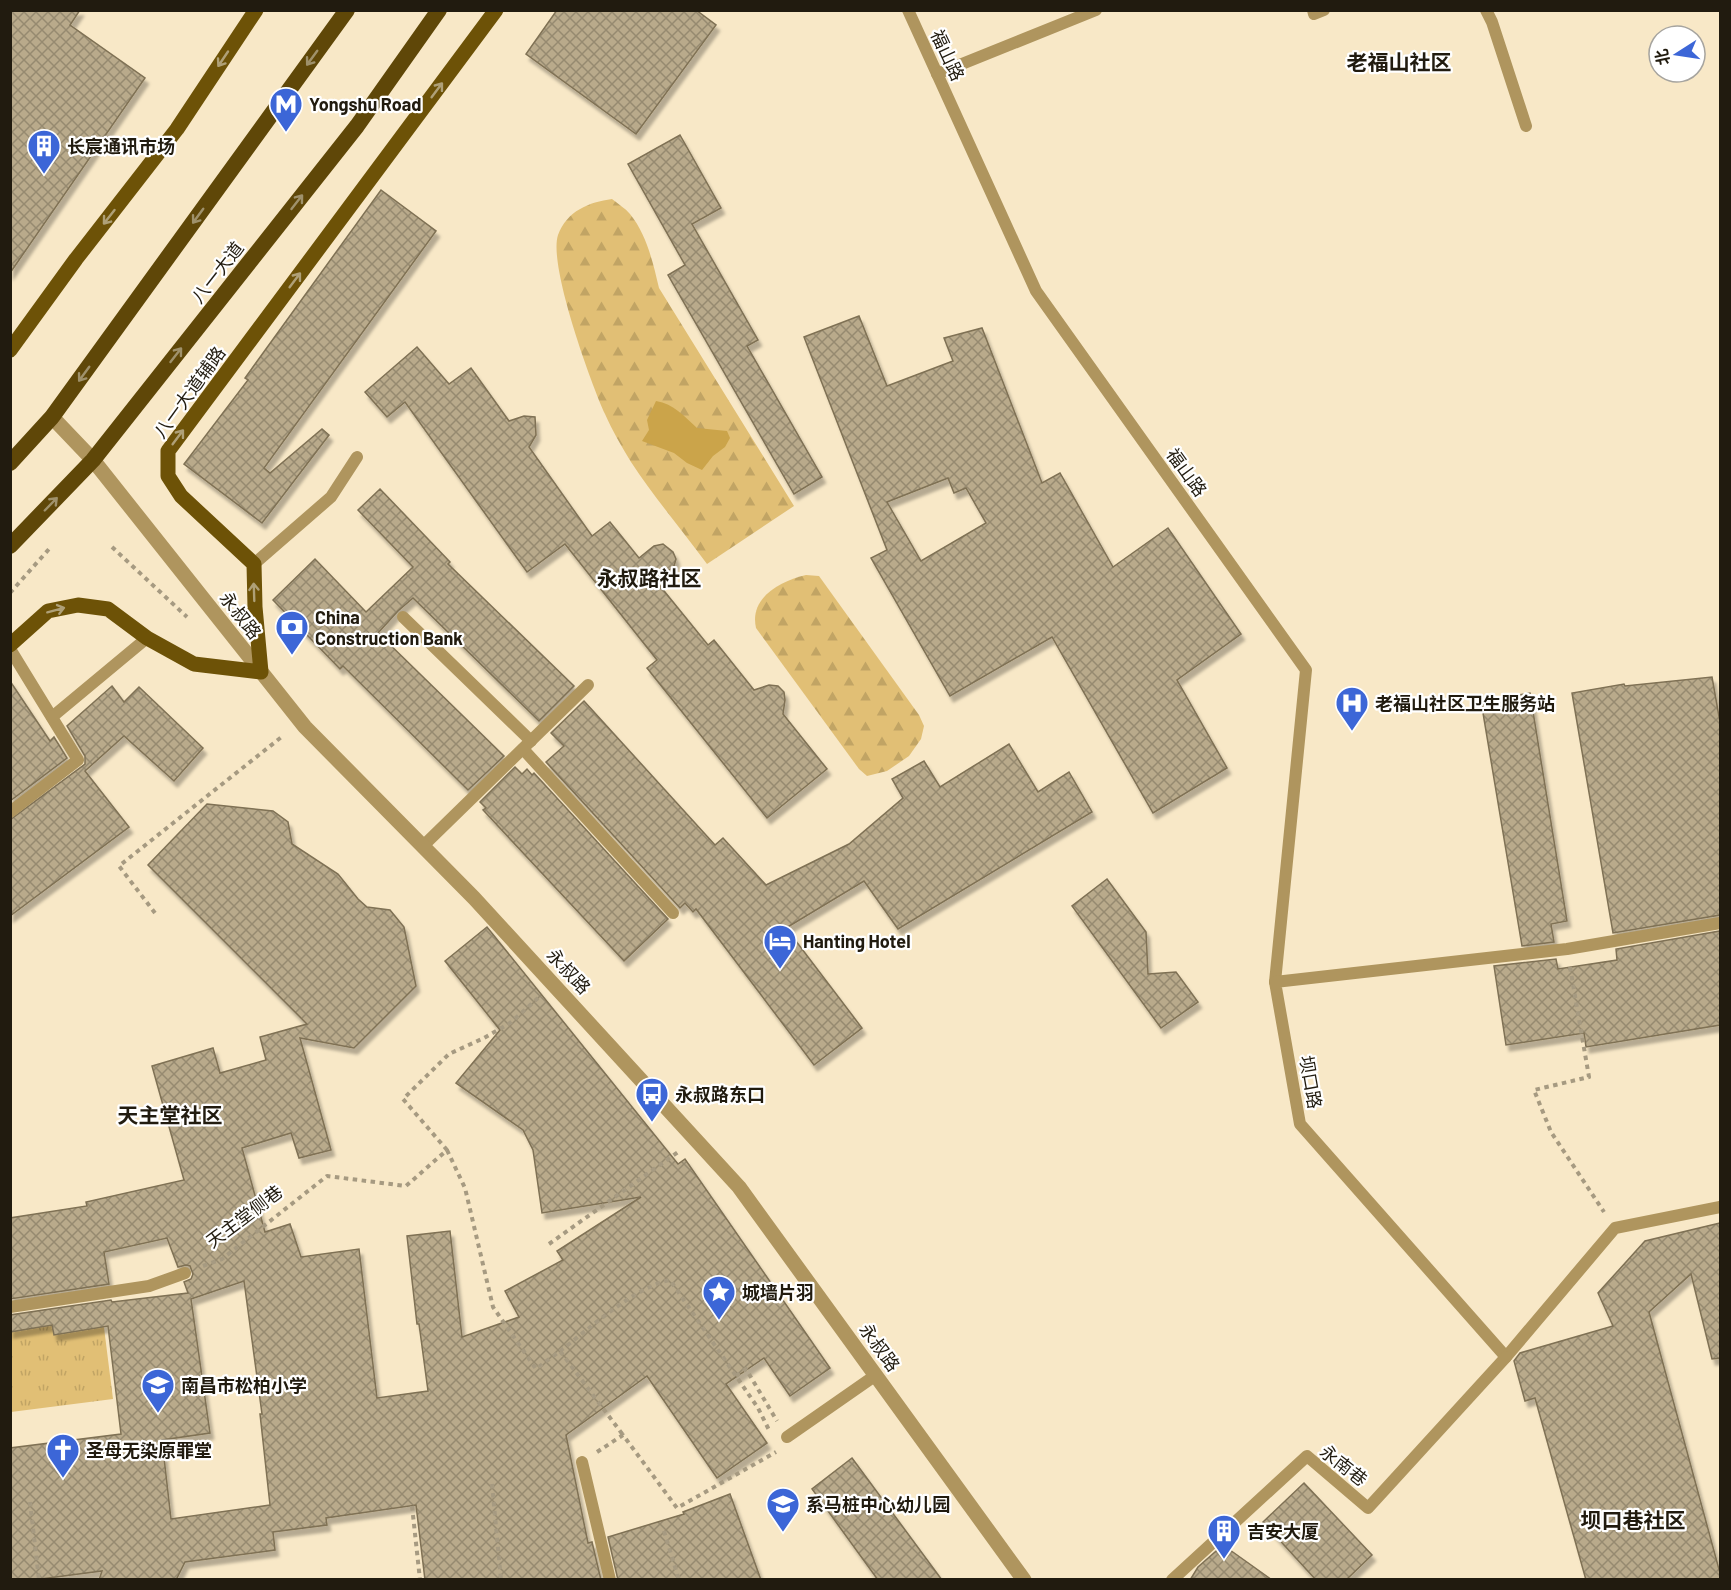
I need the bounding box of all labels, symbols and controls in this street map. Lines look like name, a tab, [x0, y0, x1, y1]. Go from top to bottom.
north arrow	[1647, 24, 1707, 84]
street label: 福山路	[927, 26, 969, 84]
text: 北	[1651, 47, 1673, 67]
one-way arrow	[306, 49, 319, 65]
district label: 老福山社区	[1347, 49, 1452, 74]
one-way arrow	[217, 50, 229, 67]
one-way arrow	[430, 83, 443, 99]
metro station icon: Yongshu Road	[268, 86, 304, 133]
place label: Yongshu Road	[309, 93, 421, 115]
building icon: 长宸通讯市场	[26, 128, 62, 175]
place label: 长宸通讯市场	[67, 135, 175, 157]
one-way arrow	[291, 194, 304, 210]
one-way arrow	[192, 208, 205, 224]
one-way arrow	[102, 209, 115, 225]
street label: 八一大道	[186, 237, 248, 307]
one-way arrow	[289, 273, 301, 289]
street label: 八一大道辅路	[148, 342, 230, 442]
one-way arrow	[170, 347, 183, 363]
one-way arrow	[78, 365, 90, 381]
one-way arrow	[172, 429, 184, 445]
street label: 福山路	[1162, 444, 1212, 500]
one-way arrow	[44, 496, 58, 511]
district label: 永叔路社区	[597, 565, 702, 590]
one-way arrow	[249, 583, 260, 603]
street label: 永叔路	[216, 587, 266, 643]
one-way arrow	[46, 604, 65, 615]
place label: China Construction Bank	[315, 606, 463, 649]
bank icon: China Construction Bank	[274, 609, 310, 656]
hospital icon: 老福山社区卫生服务站	[1334, 685, 1370, 732]
place label: 老福山社区卫生服务站	[1375, 692, 1555, 714]
hotel icon: Hanting Hotel	[762, 923, 798, 970]
place label: Hanting Hotel	[803, 930, 911, 952]
street label: 永叔路	[543, 944, 595, 998]
street label: 坝口路	[1295, 1054, 1327, 1110]
bus stop icon: 永叔路东口	[634, 1076, 670, 1123]
place label: 永叔路东口	[675, 1083, 765, 1105]
district label: 天主堂社区	[118, 1102, 223, 1127]
street label: 天主堂侧巷	[201, 1180, 287, 1252]
place icon: 城墙片羽	[701, 1274, 737, 1321]
place label: 城墙片羽	[742, 1281, 814, 1303]
street label: 永叔路	[855, 1319, 905, 1375]
school or university icon: 南昌市松柏小学	[140, 1367, 176, 1414]
place label: 南昌市松柏小学	[181, 1374, 307, 1396]
church icon: 圣母无染原罪堂	[45, 1432, 81, 1479]
place label: 圣母无染原罪堂	[86, 1439, 212, 1461]
street label: 永南巷	[1316, 1440, 1372, 1490]
school or university icon: 系马桩中心幼儿园	[765, 1486, 801, 1533]
place label: 系马桩中心幼儿园	[806, 1493, 950, 1515]
district label: 坝口巷社区	[1581, 1507, 1686, 1532]
building icon: 吉安大厦	[1206, 1513, 1242, 1560]
place label: 吉安大厦	[1247, 1520, 1319, 1542]

